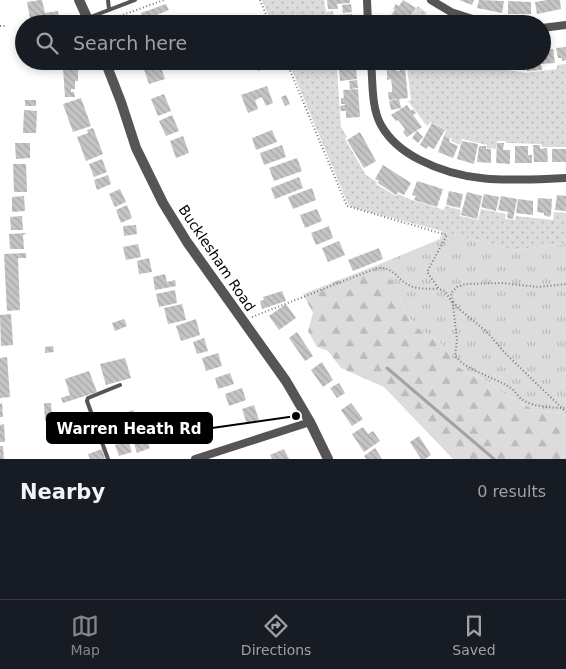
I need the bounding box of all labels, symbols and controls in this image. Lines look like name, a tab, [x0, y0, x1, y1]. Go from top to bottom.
search box	[15, 15, 551, 70]
icon: search	[33, 29, 61, 57]
text: Search here	[73, 32, 187, 54]
street label: Bucklesham Road	[175, 202, 259, 314]
callout: Warren Heath Rd	[47, 413, 212, 443]
text: Warren Heath Rd	[56, 420, 202, 438]
text: Nearby	[20, 480, 105, 504]
text: 0 results	[477, 482, 546, 501]
tab: Map	[70, 612, 100, 658]
tab: Directions	[241, 612, 311, 658]
tab: Saved	[452, 612, 496, 658]

